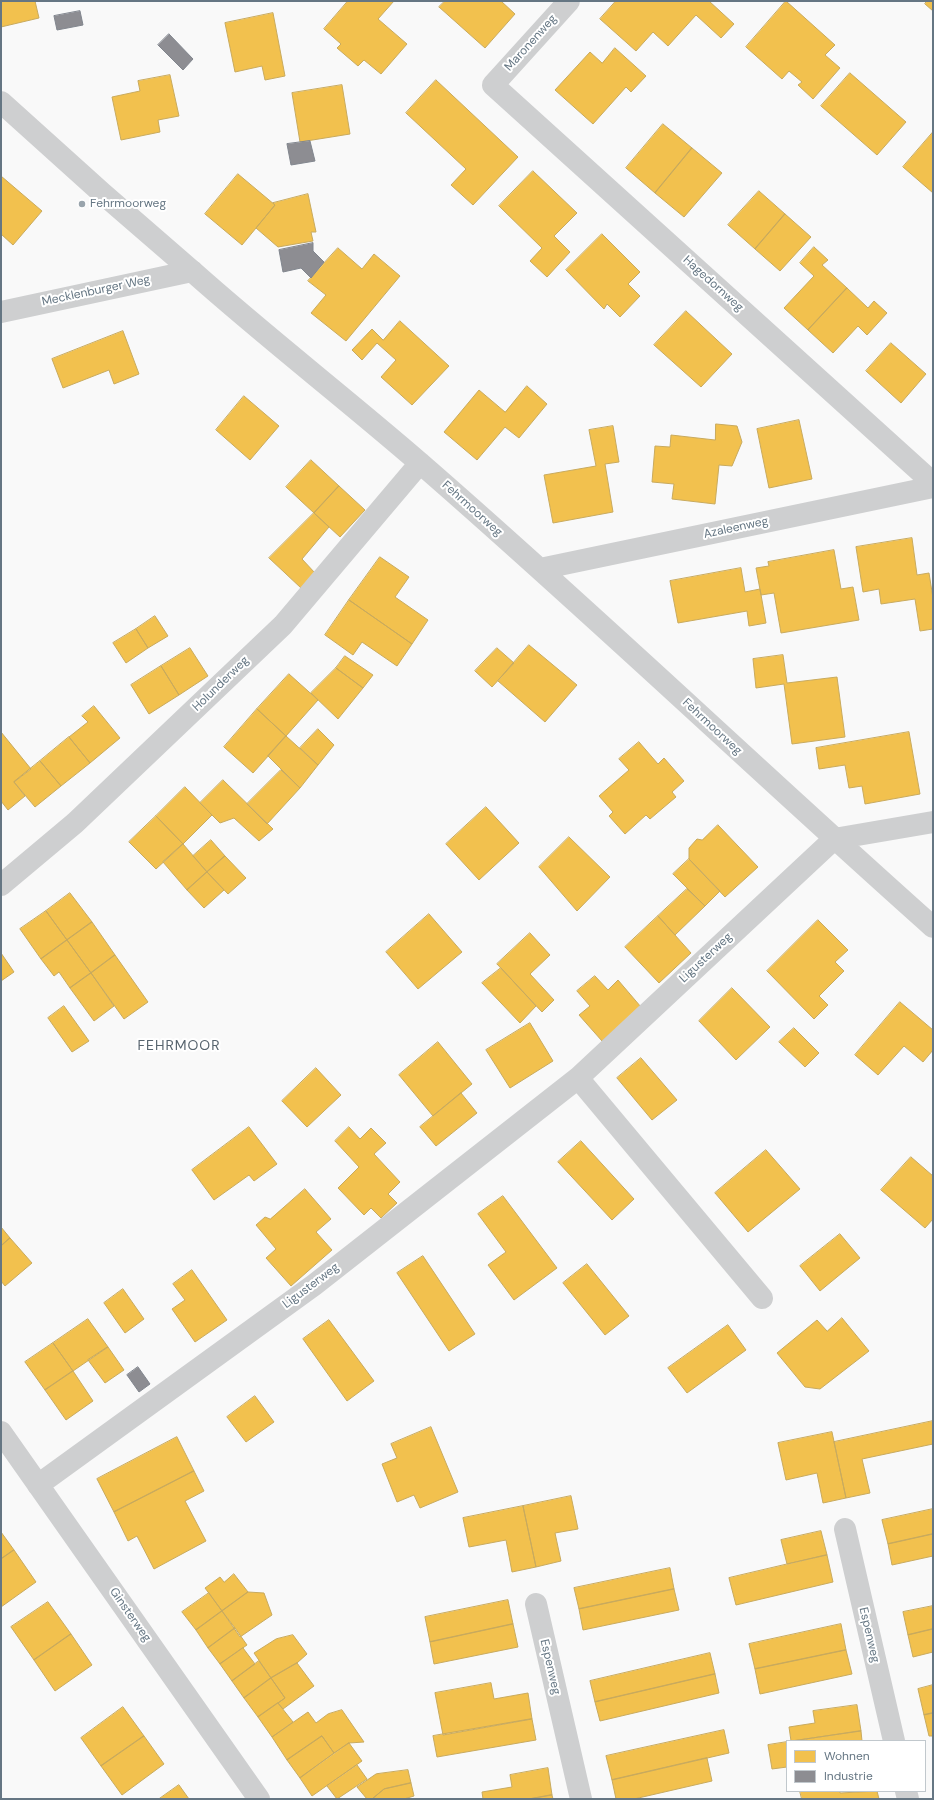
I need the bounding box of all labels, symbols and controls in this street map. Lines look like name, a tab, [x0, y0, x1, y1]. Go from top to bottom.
street label: Maronenweg	[502, 12, 560, 74]
place label: Fehrmoorweg	[90, 197, 166, 211]
marker: Fehrmoorweg	[77, 199, 87, 209]
street label: Hagedornweg	[680, 253, 746, 315]
street label: Mecklenburger Weg	[41, 272, 151, 310]
street label: Fehrmoorweg	[439, 478, 505, 540]
street label: Azaleenweg	[702, 514, 770, 542]
street label: Holunderweg	[190, 653, 252, 715]
street label: Fehrmoorweg	[679, 696, 745, 758]
street label: Ligusterweg	[677, 930, 735, 986]
district label: FEHRMOOR	[137, 1038, 221, 1054]
street label: Ligusterweg	[280, 1260, 342, 1312]
street label: Ginsterweg	[106, 1585, 154, 1645]
street label: Espenweg	[856, 1606, 882, 1664]
street label: Espenweg	[537, 1638, 563, 1696]
legend	[786, 1740, 926, 1792]
text: Wohnen	[824, 1748, 870, 1764]
text: Industrie	[824, 1768, 873, 1784]

